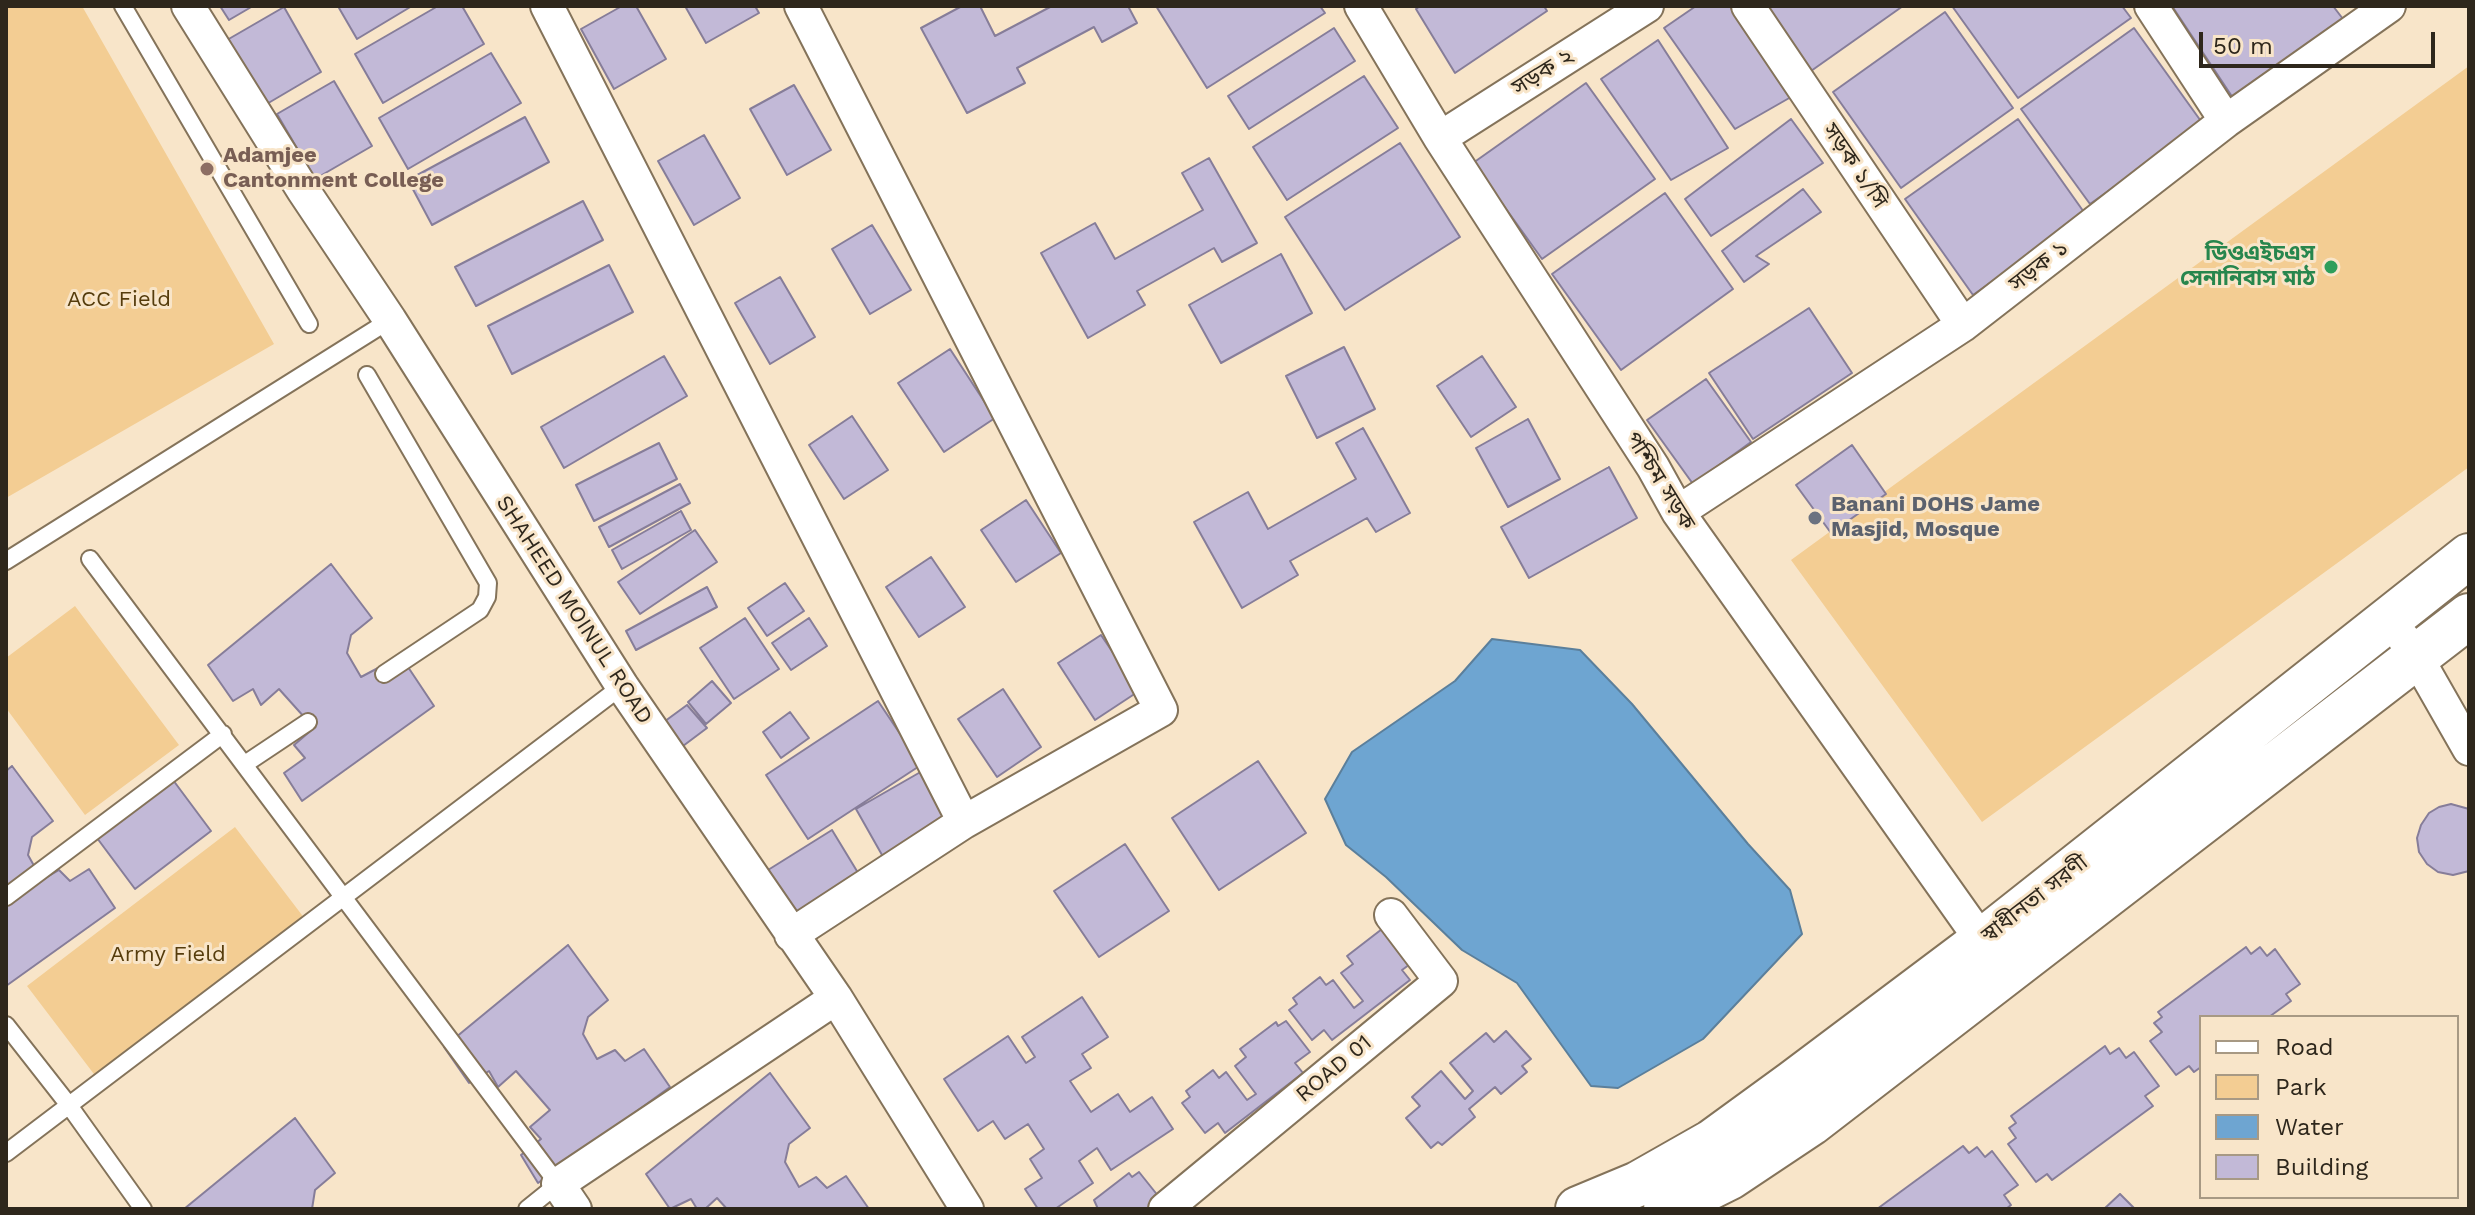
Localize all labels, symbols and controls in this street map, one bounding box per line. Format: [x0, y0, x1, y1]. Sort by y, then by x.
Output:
scale bar [2203, 16, 2439, 66]
text: 50 m [2213, 32, 2273, 60]
street label: সড়ক ২ [1507, 43, 1579, 101]
street label: সড়ক ১/সি [1817, 118, 1893, 214]
place label: Adamjee Cantonment College [223, 143, 444, 194]
marker: Adamjee Cantonment College [198, 160, 216, 178]
street label: সড়ক ১ [2004, 235, 2074, 297]
place label: ডিওএইচএস সেনানিবাস মাঠ [2180, 241, 2315, 292]
marker: ডিওএইচএস সেনানিবাস মাঠ [2322, 258, 2340, 276]
park label: ACC Field [67, 287, 171, 313]
street label: পশ্চিম সড়ক [1619, 427, 1701, 535]
street label: SHAHEED MOINUL ROAD [490, 491, 658, 729]
place label: Banani DOHS Jame Masjid, Mosque [1831, 492, 2040, 544]
marker: Banani DOHS Jame Masjid, Mosque [1806, 509, 1824, 527]
street label: স্বাধীনতা সরণী [1977, 849, 2093, 949]
park label: Army Field [110, 942, 226, 968]
legend [2199, 1015, 2459, 1199]
street label: ROAD 01 [1291, 1030, 1377, 1108]
text: Road [2275, 1033, 2334, 1061]
text: Park [2275, 1073, 2327, 1101]
text: Water [2275, 1113, 2344, 1141]
text: Building [2275, 1153, 2368, 1181]

